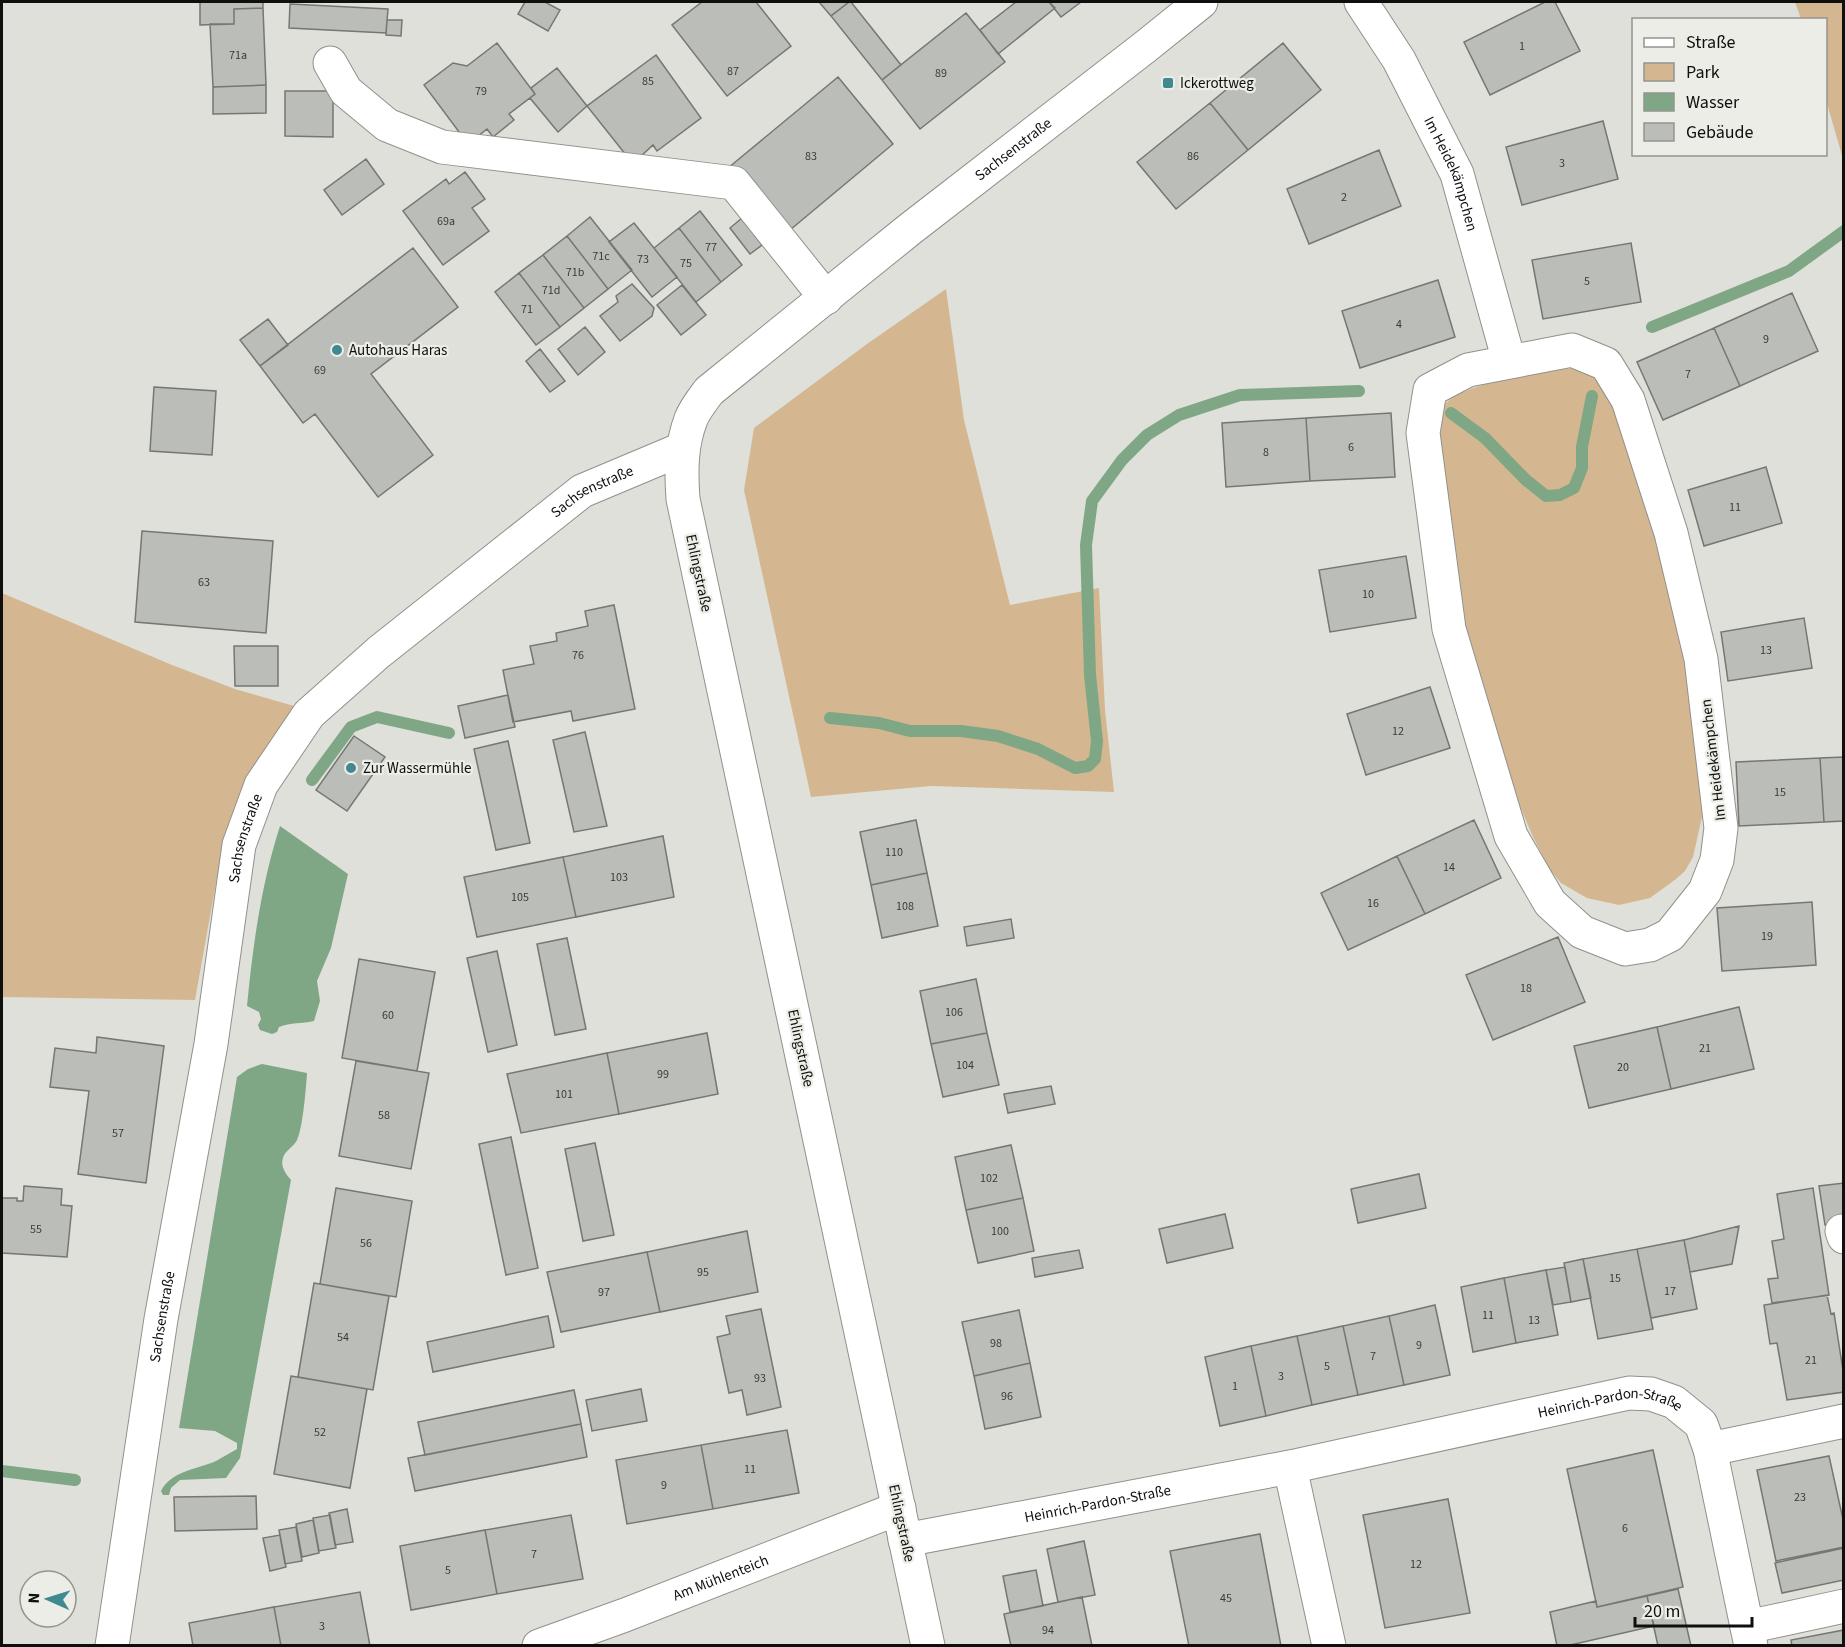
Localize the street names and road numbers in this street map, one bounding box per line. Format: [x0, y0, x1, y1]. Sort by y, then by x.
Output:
street label: Sachsenstraße [971, 113, 1056, 186]
street label: Im Heidekämpchen [1418, 113, 1482, 234]
street label: Sachsenstraße [546, 461, 637, 523]
street label: Ehlingstraße [680, 532, 717, 614]
street label: Im Heidekämpchen [1696, 698, 1731, 822]
street label: Sachsenstraße [224, 791, 268, 884]
street label: Ehlingstraße [782, 1007, 819, 1089]
street label: Sachsenstraße [145, 1270, 180, 1364]
street label: Heinrich-Pardon-Straße [1536, 1383, 1687, 1424]
street label: Heinrich-Pardon-Straße [1023, 1480, 1173, 1528]
street label: Ehlingstraße [883, 1482, 920, 1564]
street label: Am Mühlenteich [670, 1550, 772, 1606]

